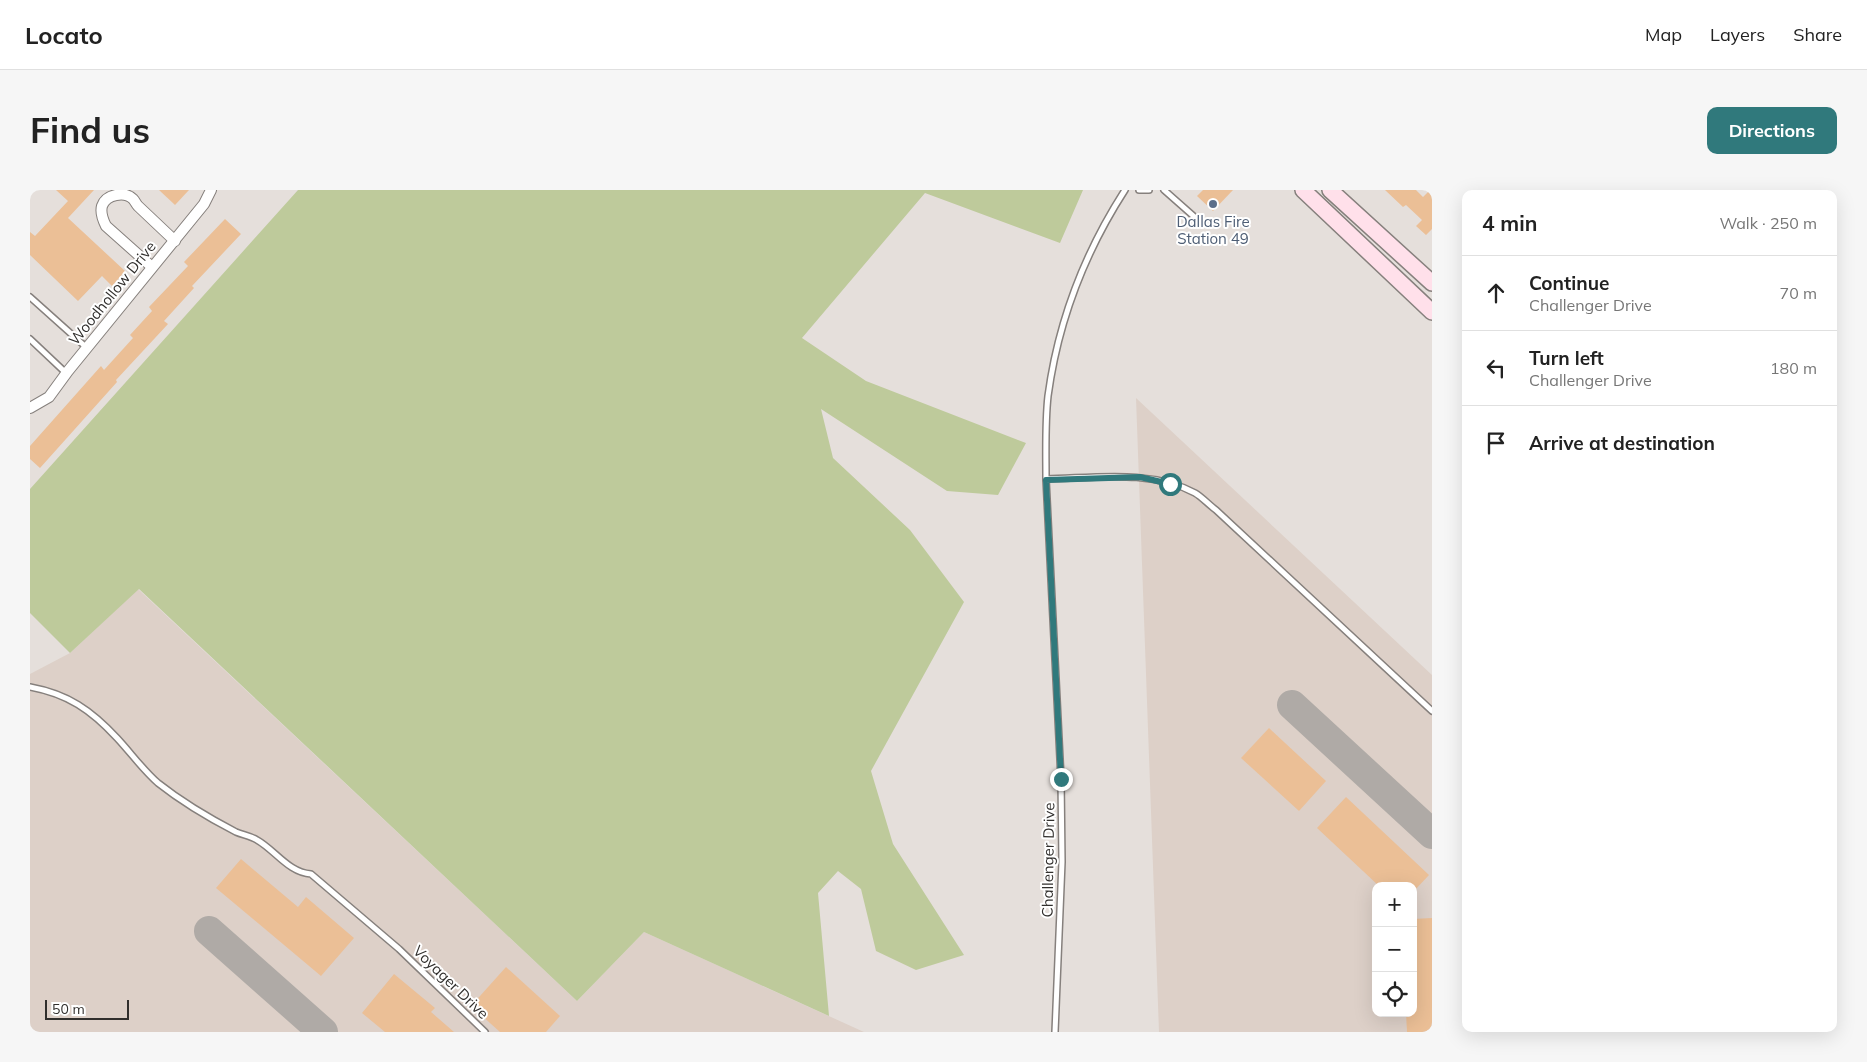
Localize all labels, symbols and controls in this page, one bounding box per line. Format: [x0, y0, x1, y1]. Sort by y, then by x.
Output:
text: Locato [25, 20, 103, 50]
text: Map [1645, 23, 1682, 46]
text: Layers [1710, 23, 1765, 46]
text: Share [1793, 23, 1842, 46]
button: Directions [1707, 107, 1837, 154]
text: Find us [30, 108, 150, 152]
marker: Dallas Fire Station 49 [1207, 198, 1219, 210]
text: 4 min [1482, 210, 1537, 236]
place label: Dallas Fire Station 49 [1176, 212, 1250, 248]
text: Walk · 250 m [1719, 213, 1817, 233]
street label: Woodhollow Drive [64, 237, 160, 349]
text: Continue [1529, 271, 1609, 295]
icon: ahead [1482, 279, 1510, 307]
text: 70 m [1780, 283, 1817, 303]
text: Challenger Drive [1529, 295, 1652, 315]
text: Turn left [1529, 346, 1604, 370]
icon: left [1482, 354, 1510, 382]
text: 180 m [1770, 358, 1817, 378]
text: Challenger Drive [1529, 370, 1652, 390]
icon: arrive [1482, 429, 1510, 457]
text: Arrive at destination [1529, 431, 1715, 455]
route start [1159, 473, 1182, 496]
route end [1050, 768, 1073, 791]
street label: Challenger Drive [1037, 802, 1059, 918]
map controls [1372, 882, 1417, 1017]
button: + [1372, 882, 1417, 927]
button: − [1372, 927, 1417, 972]
street label: Voyager Drive [409, 941, 493, 1023]
button: locate [1372, 972, 1417, 1017]
scale bar [45, 997, 129, 1020]
text: 50 m [52, 1000, 85, 1018]

